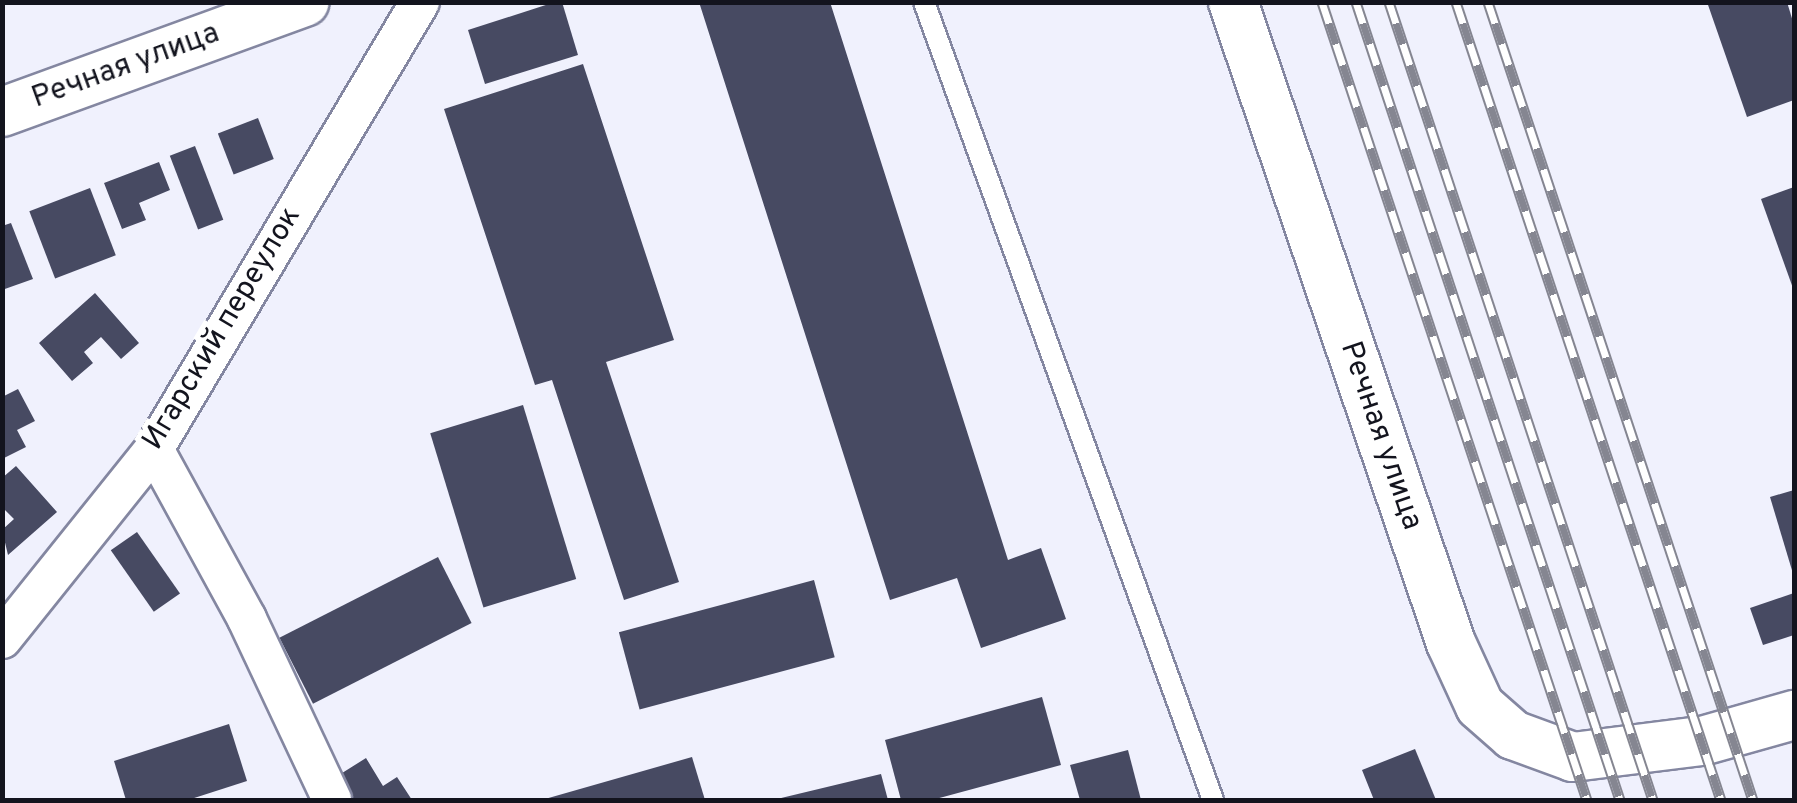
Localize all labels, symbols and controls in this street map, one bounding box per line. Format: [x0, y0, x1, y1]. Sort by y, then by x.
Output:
street label: Речная улица [27, 16, 225, 118]
street label: Игарский переулок [136, 201, 310, 457]
street label: Речная улица [1331, 337, 1429, 535]

